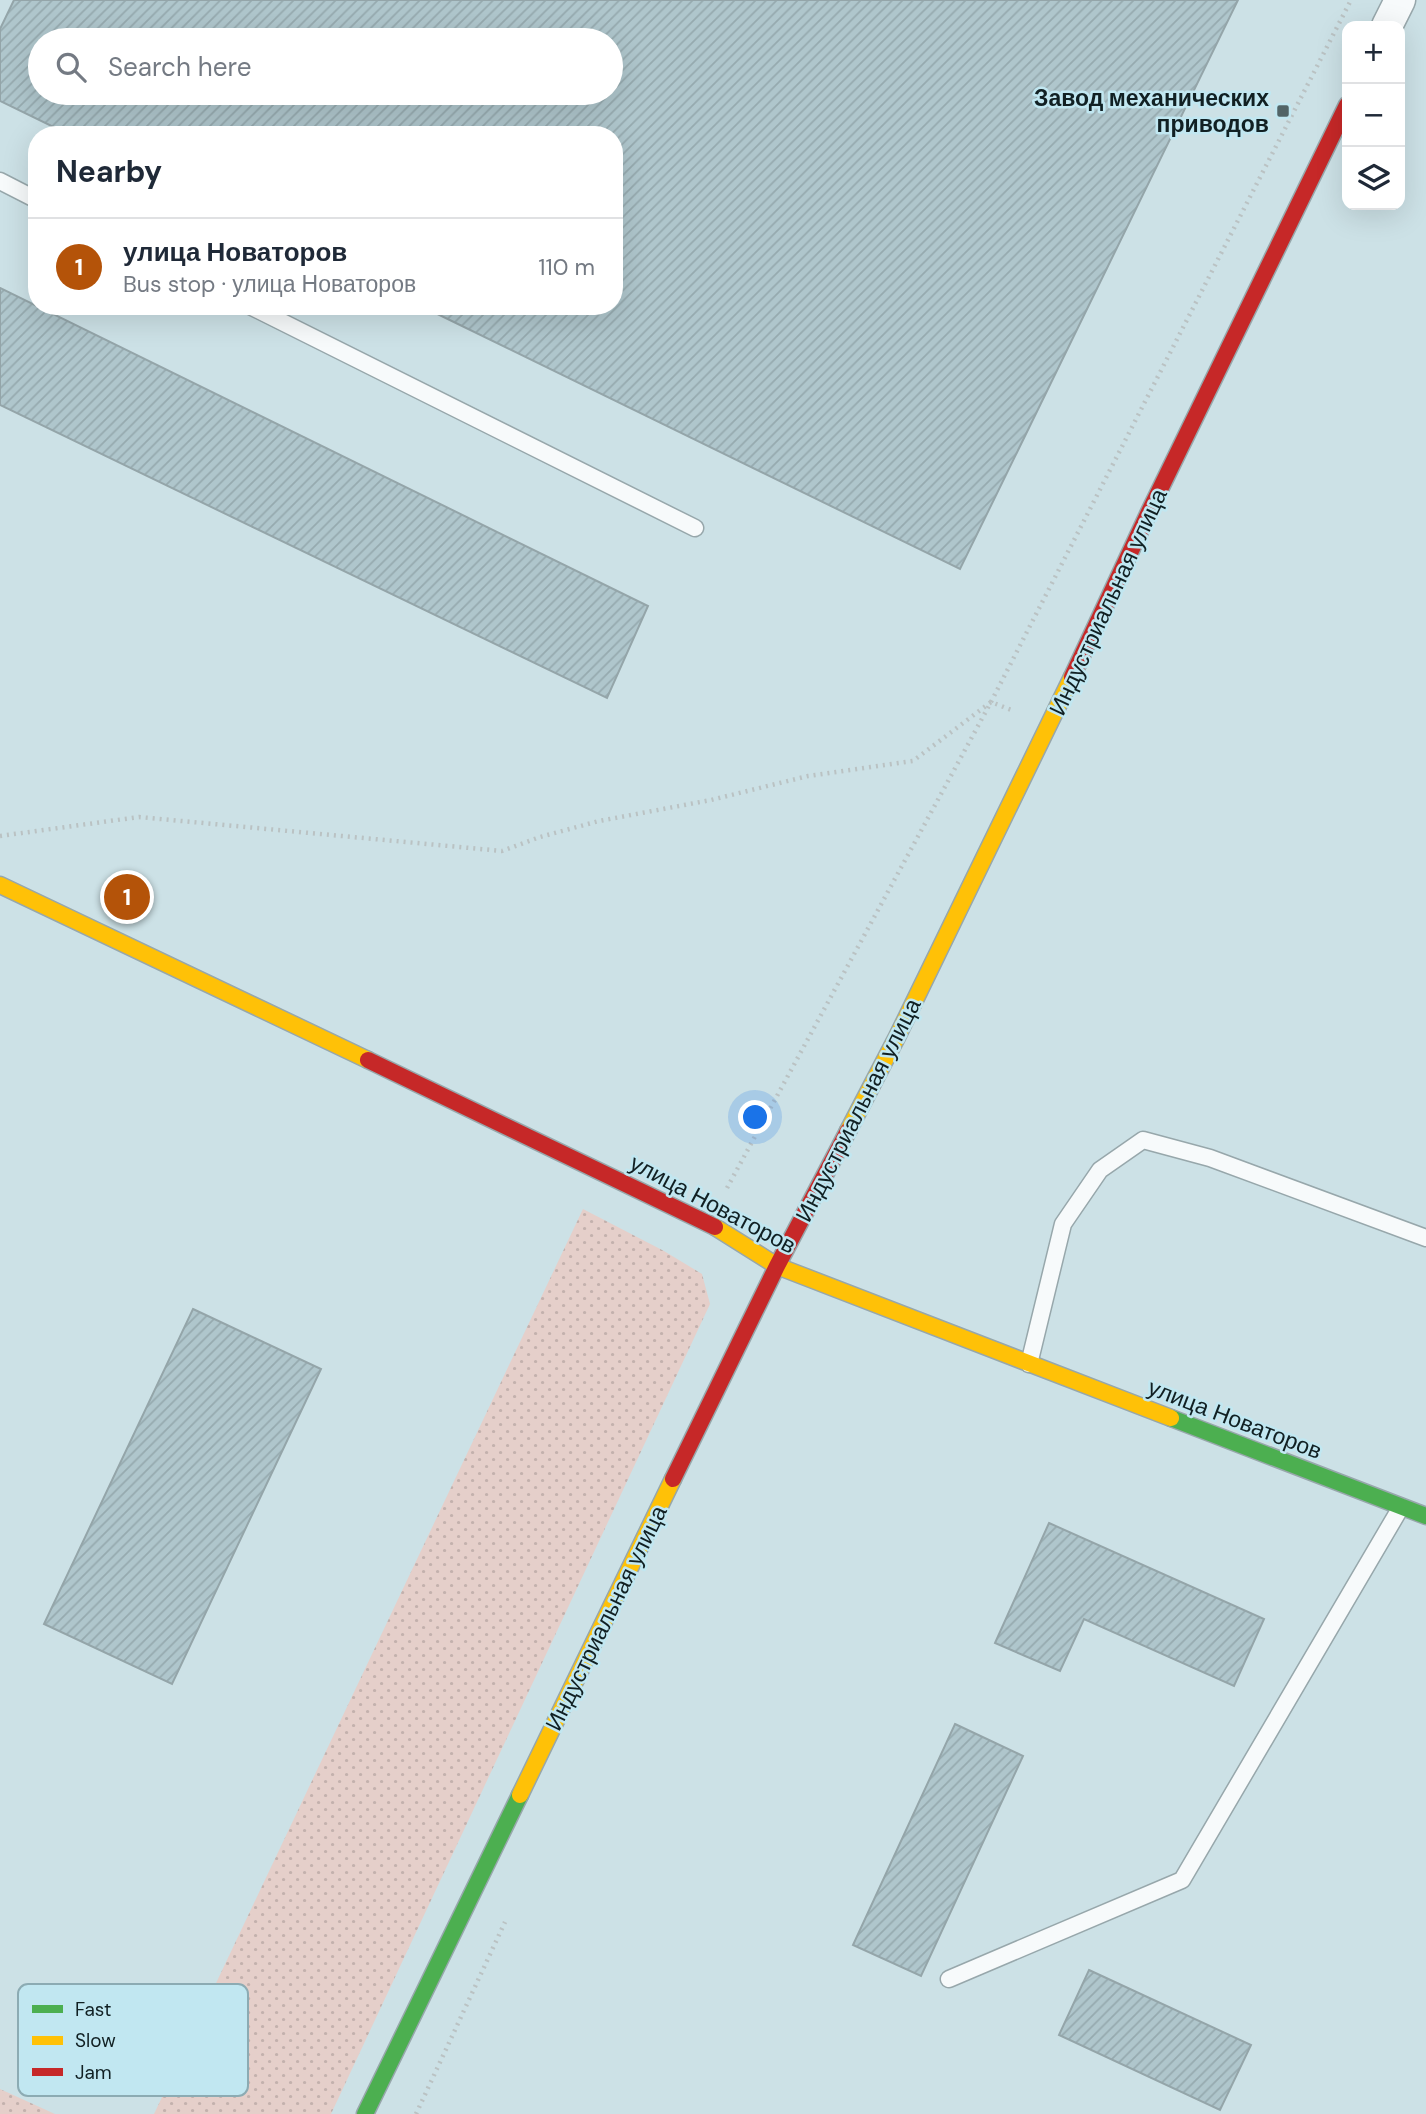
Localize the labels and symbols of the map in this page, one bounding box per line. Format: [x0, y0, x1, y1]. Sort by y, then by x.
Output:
place label: Завод механических приводов [1034, 83, 1269, 139]
marker: Завод механических приводов [1275, 103, 1291, 119]
street label: Индустриальная улица [1042, 484, 1174, 720]
pin: 1 [104, 871, 150, 923]
street label: Индустриальная улица [789, 993, 928, 1227]
your location [738, 1100, 772, 1134]
street label: улица Новаторов [625, 1148, 801, 1260]
street label: улица Новаторов [1144, 1372, 1326, 1466]
street label: Индустриальная улица [538, 1500, 674, 1736]
legend [18, 1984, 248, 2096]
text: Fast [75, 1997, 111, 2022]
text: Slow [75, 2028, 116, 2053]
text: Jam [75, 2060, 112, 2085]

